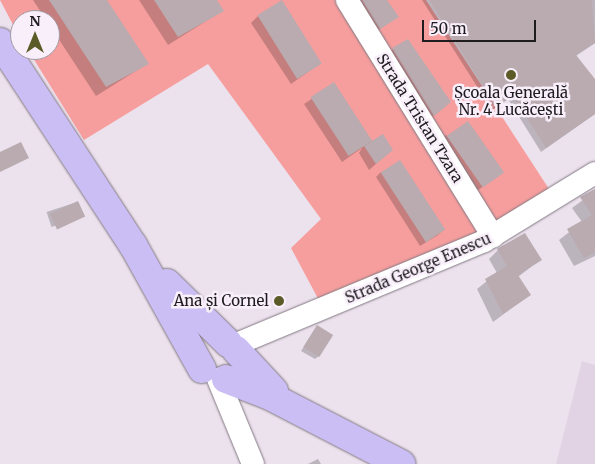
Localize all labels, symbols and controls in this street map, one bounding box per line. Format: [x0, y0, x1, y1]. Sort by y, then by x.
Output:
north arrow [10, 10, 60, 60]
scale bar [425, 10, 539, 42]
text: N [29, 12, 41, 30]
text: 50 m [430, 19, 467, 38]
street label: Strada Tristan Tzara [373, 50, 467, 186]
marker: Școala Generală Nr. 4 Lucăcești [505, 69, 517, 81]
place label: Școala Generală Nr. 4 Lucăcești [454, 83, 568, 118]
street label: Strada George Enescu [342, 229, 494, 307]
place label: Ana și Cornel [174, 292, 269, 310]
marker: Ana și Cornel [273, 295, 285, 307]

